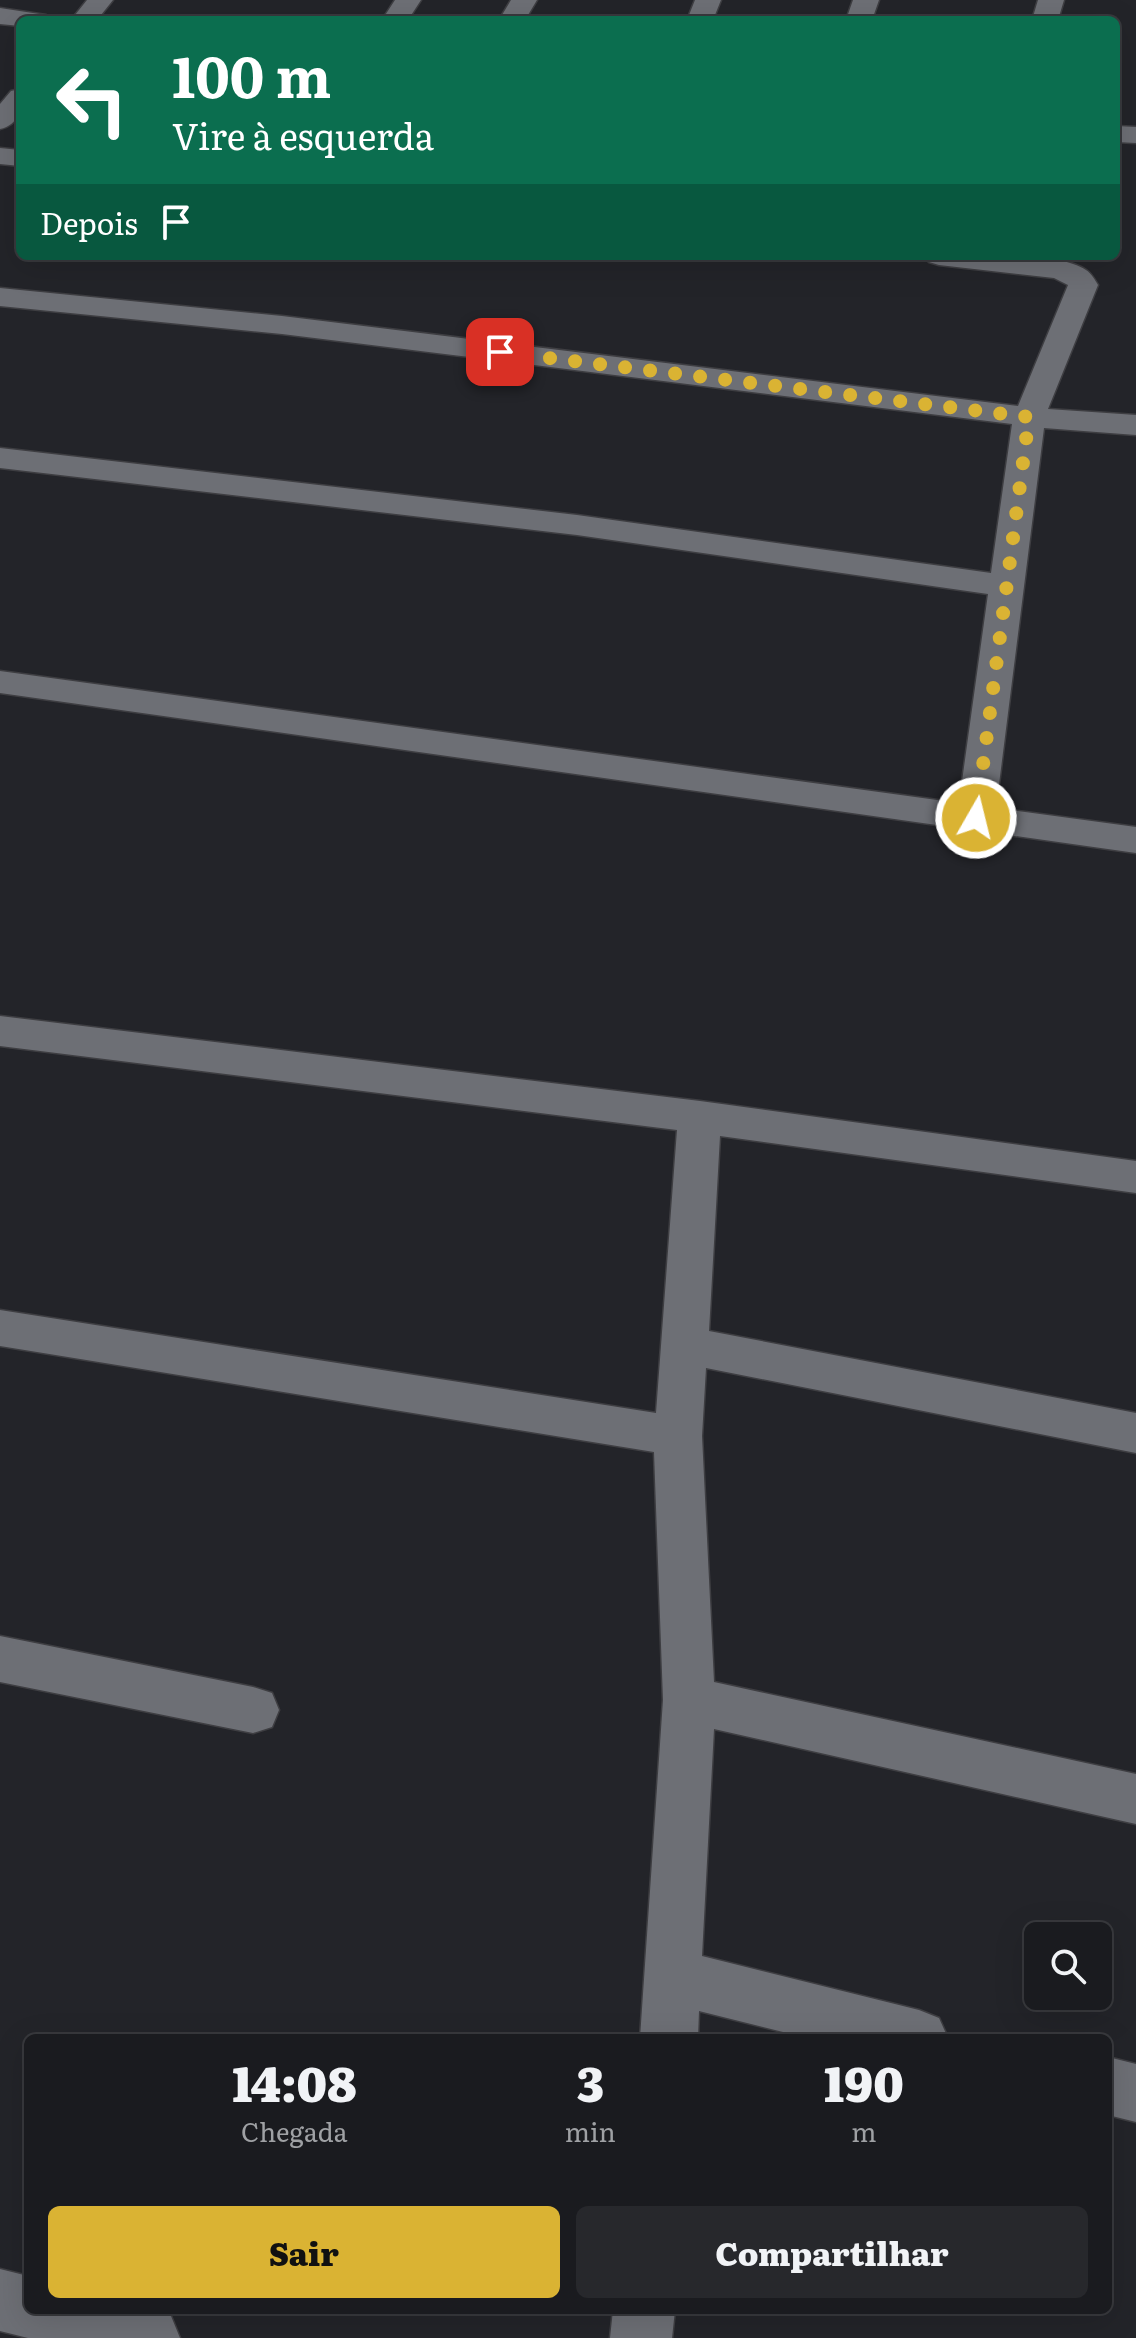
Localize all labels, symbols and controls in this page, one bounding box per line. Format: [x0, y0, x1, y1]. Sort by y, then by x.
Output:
text: 100 m [172, 32, 331, 115]
icon: left [40, 48, 144, 152]
text: Vire à esquerda [172, 108, 434, 161]
text: Depois [40, 200, 138, 244]
icon: arrive [154, 200, 198, 244]
pin [466, 318, 534, 386]
icon: arrive [478, 330, 522, 374]
position arrow [934, 776, 1018, 860]
map controls [1024, 1922, 1112, 2010]
button: search [1024, 1922, 1112, 2010]
text: 14:08 [232, 2046, 357, 2117]
text: 3 [577, 2046, 604, 2117]
text: 190 [824, 2046, 904, 2117]
text: Chegada [241, 2111, 348, 2150]
text: min [565, 2111, 616, 2150]
text: m [851, 2111, 877, 2150]
button: Sair [48, 2206, 560, 2298]
button: Compartilhar [576, 2206, 1088, 2298]

